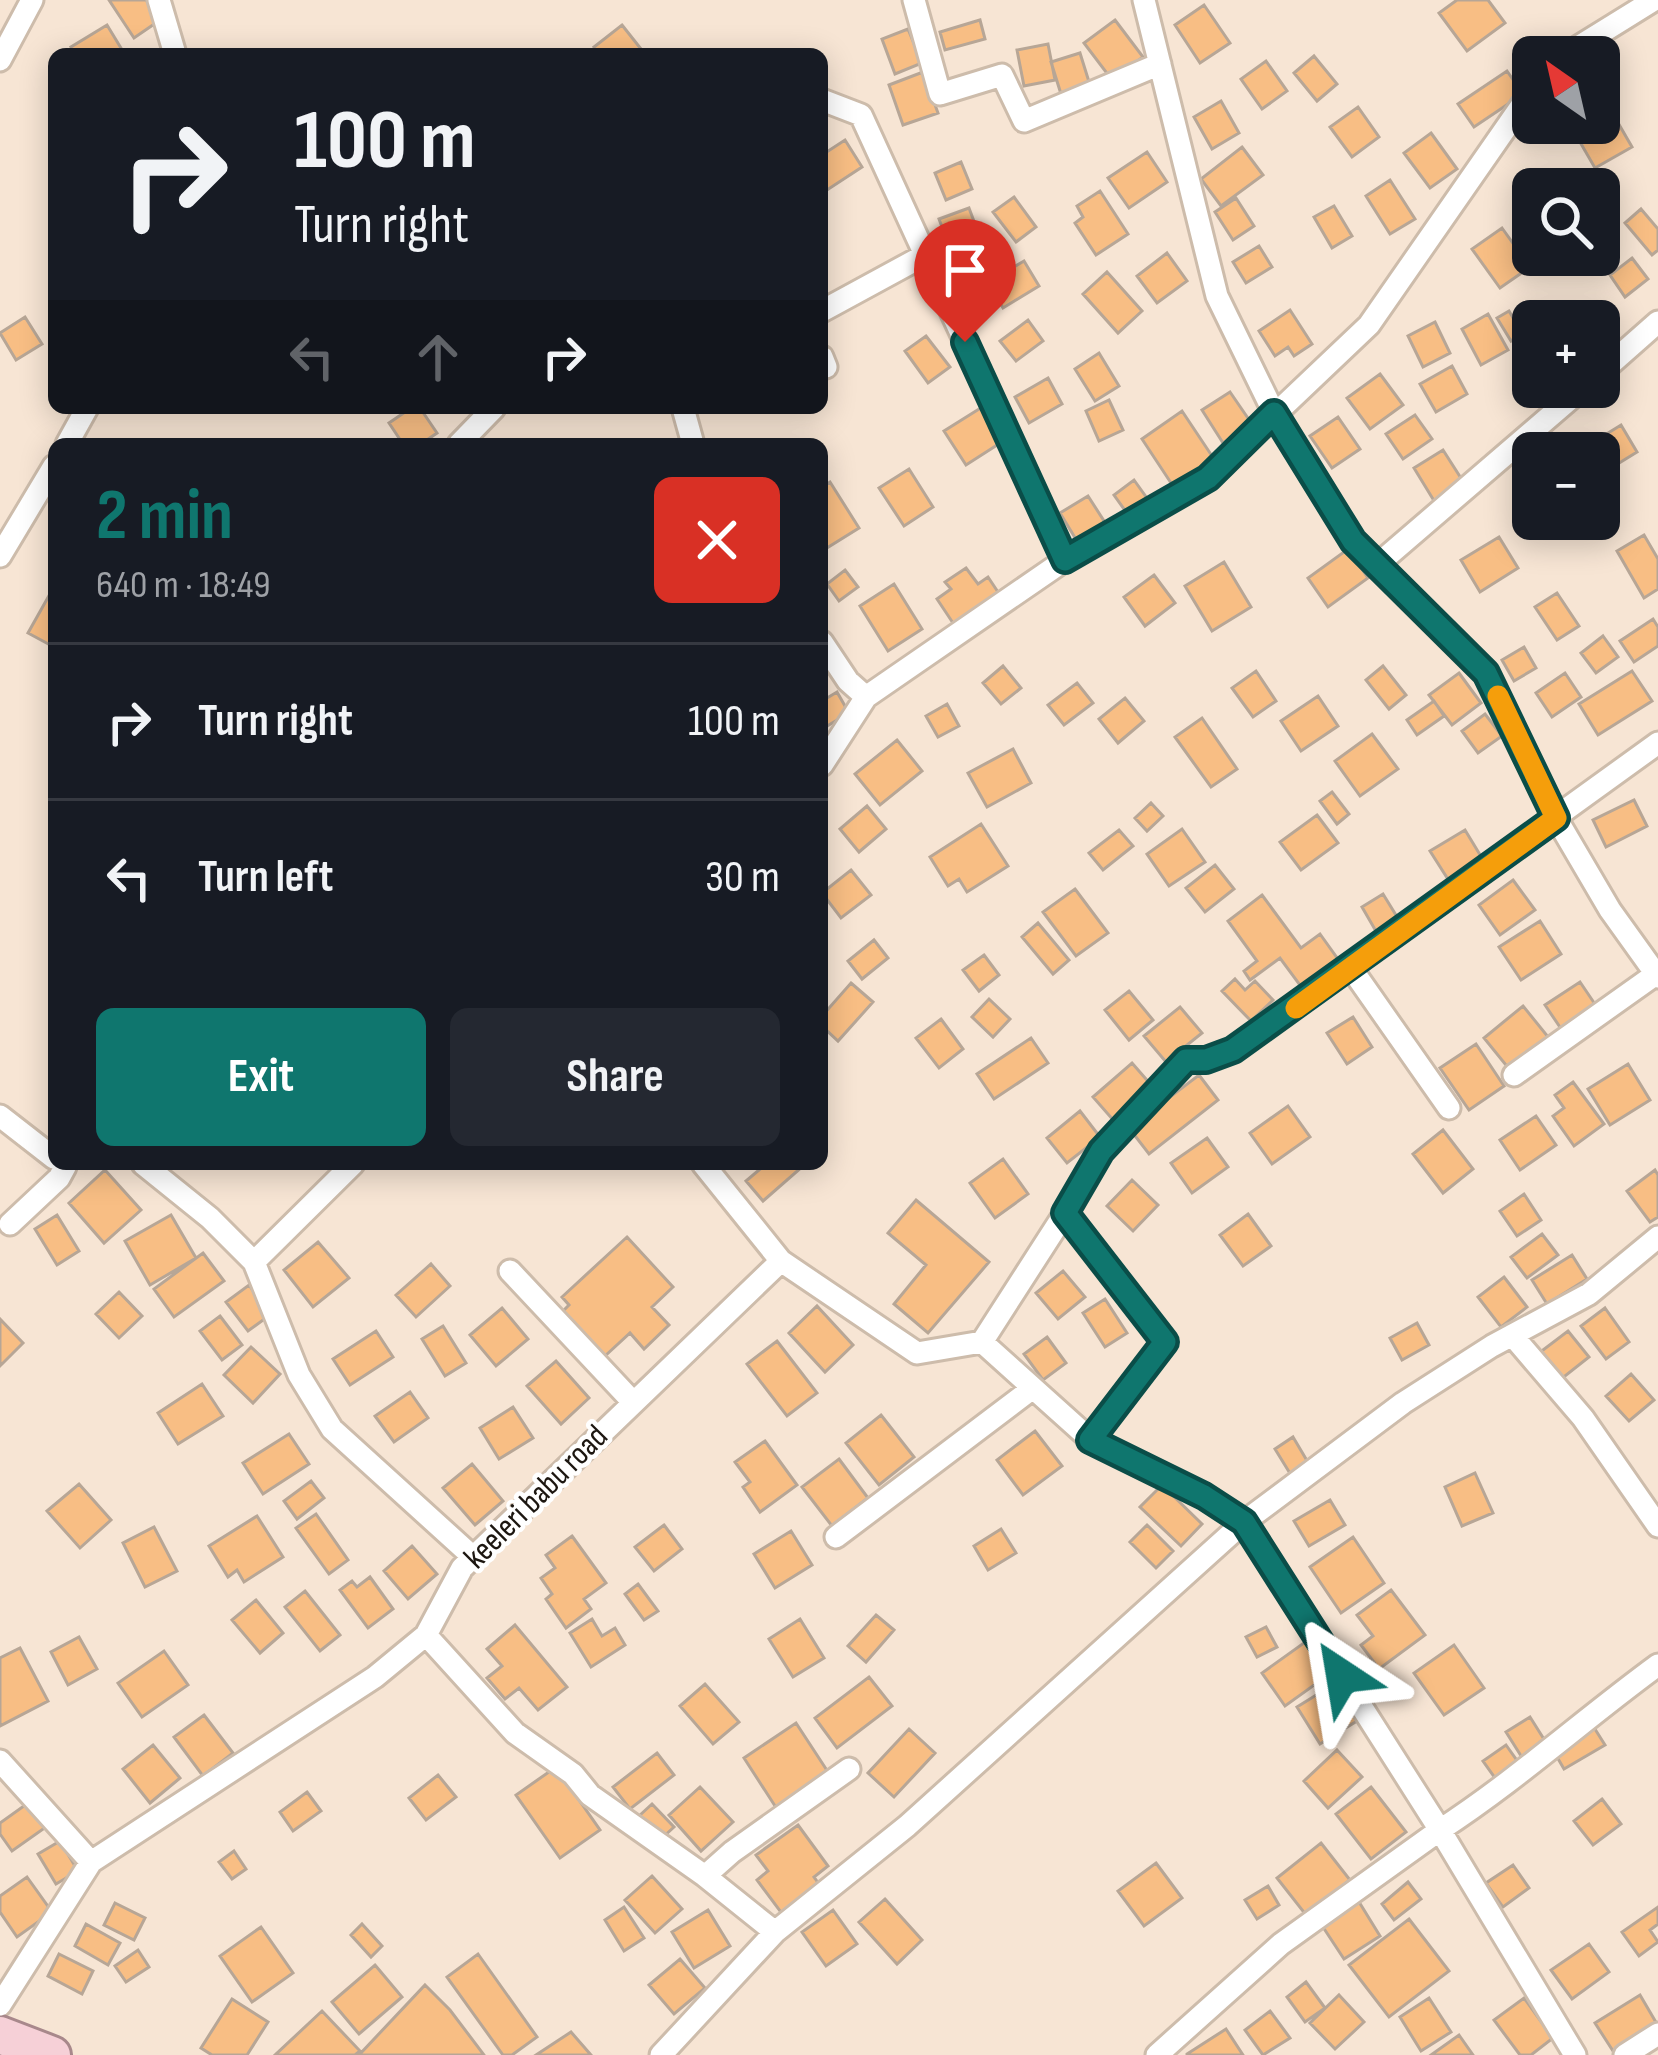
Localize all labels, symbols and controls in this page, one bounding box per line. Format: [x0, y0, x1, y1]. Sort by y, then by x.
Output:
north arrow [1512, 36, 1620, 144]
map controls [1512, 36, 1620, 540]
text: 100 m [294, 91, 476, 192]
icon: right [96, 96, 252, 252]
button: search [1512, 168, 1620, 276]
text: Turn right [294, 193, 469, 258]
pin [914, 219, 1016, 342]
icon: arrive [932, 237, 998, 303]
button: + [1512, 300, 1620, 408]
icon: left [279, 324, 345, 390]
icon: ahead [405, 324, 471, 390]
icon: right [531, 324, 597, 390]
button: − [1512, 432, 1620, 540]
text: 2 min [96, 473, 233, 560]
button: close [654, 477, 780, 603]
text: 640 m · 18:49 [96, 562, 271, 609]
icon: right [96, 689, 162, 755]
text: Turn right [198, 694, 353, 749]
text: 100 m [688, 694, 780, 749]
icon: left [96, 845, 162, 911]
text: Turn left [198, 850, 333, 905]
text: 30 m [705, 850, 780, 905]
button: Exit [96, 1008, 426, 1146]
button: Share [450, 1008, 780, 1146]
street label: keeleri babu road [456, 1417, 616, 1577]
position arrow [1279, 1613, 1405, 1739]

